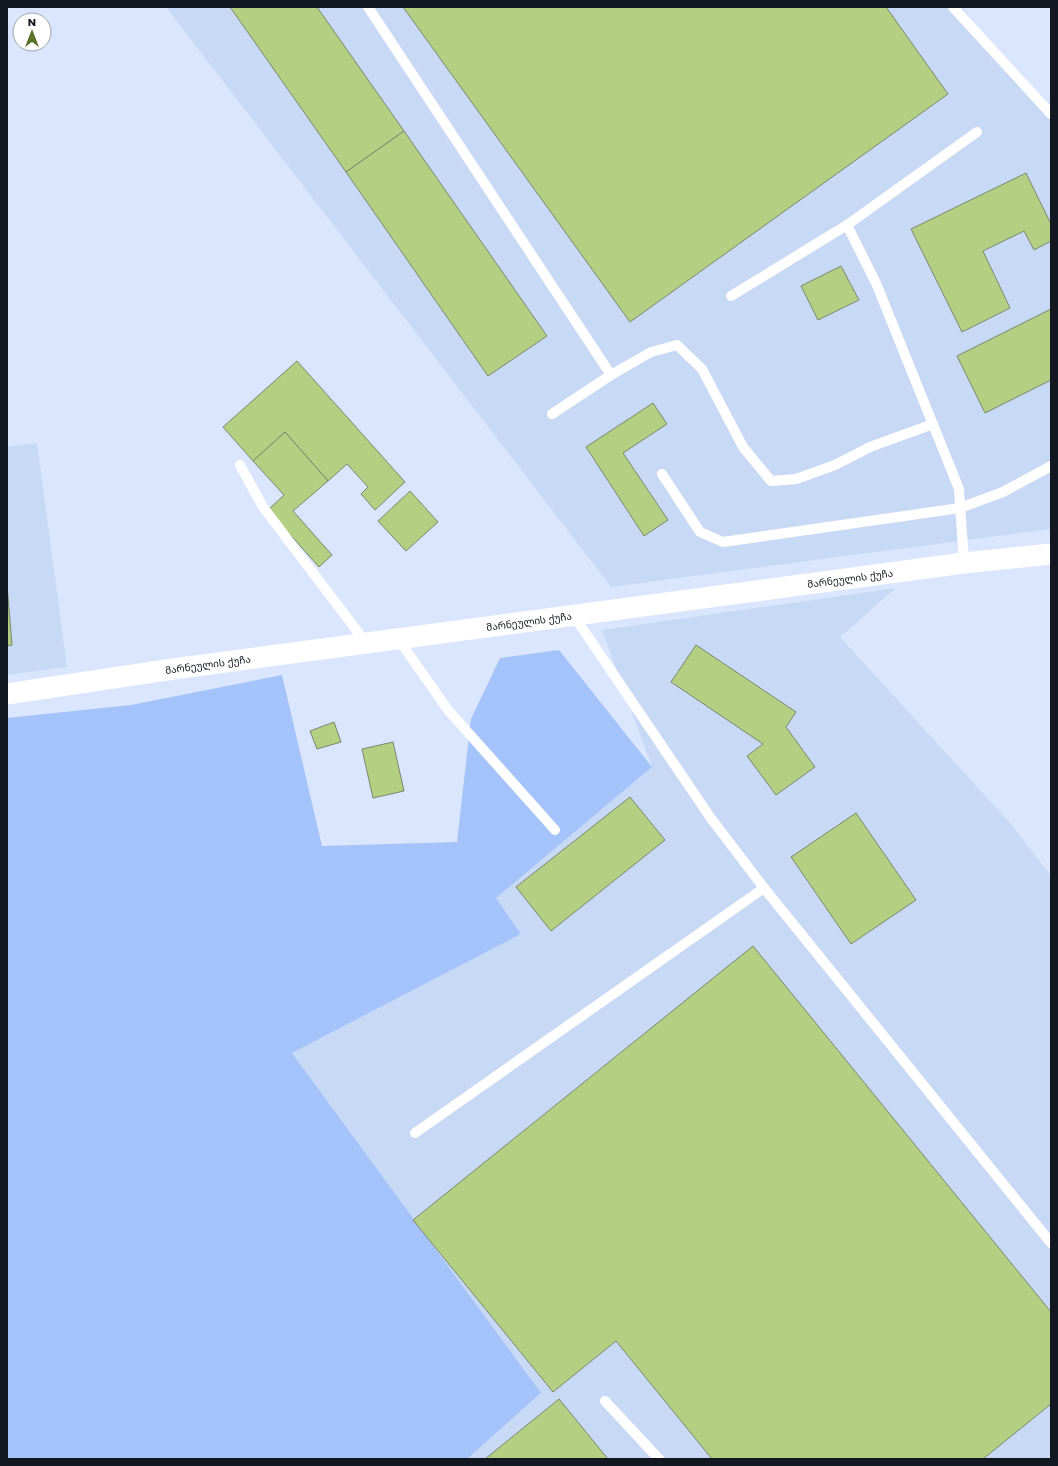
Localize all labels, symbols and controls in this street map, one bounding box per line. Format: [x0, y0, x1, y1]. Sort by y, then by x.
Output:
north arrow [12, 12, 52, 52]
text: N [28, 14, 36, 30]
street label: მარნეულის ქუჩა [806, 566, 894, 592]
street label: მარნეულის ქუჩა [485, 609, 573, 635]
street label: მარნეულის ქუჩა [164, 652, 252, 678]

